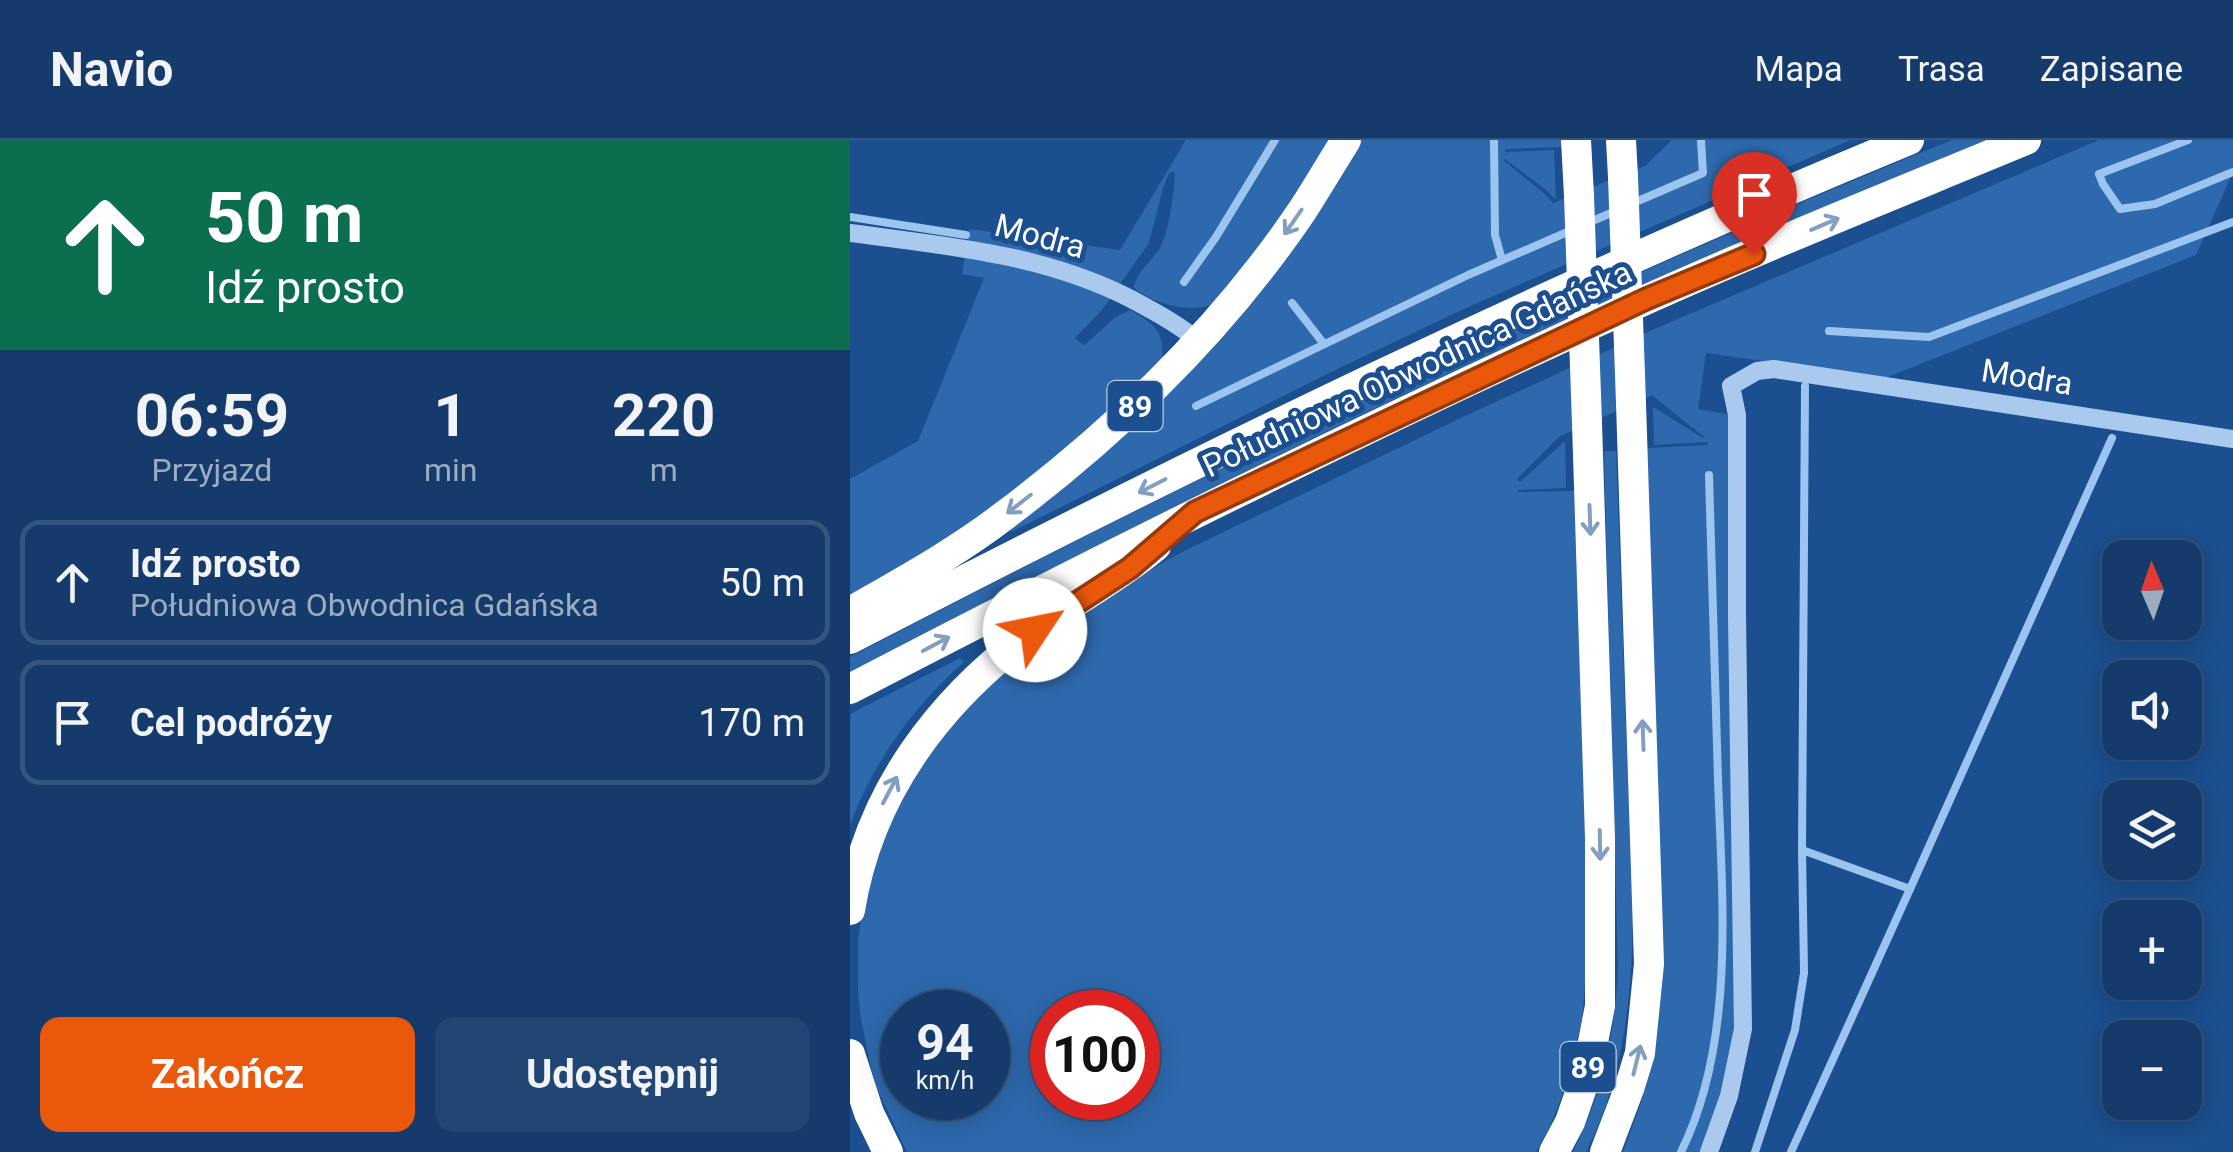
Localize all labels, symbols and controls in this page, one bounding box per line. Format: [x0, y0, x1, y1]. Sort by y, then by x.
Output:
text: Navio [50, 41, 173, 98]
text: Mapa [1755, 49, 1843, 90]
text: Trasa [1898, 49, 1985, 90]
text: Zapisane [2040, 49, 2183, 90]
pin [1712, 152, 1797, 255]
icon: arrive [1727, 167, 1782, 222]
text: 50 m [205, 177, 363, 259]
icon: ahead [40, 180, 170, 310]
street label: Modra [991, 206, 1089, 266]
one-way arrow [1283, 208, 1304, 235]
one-way arrow [1809, 214, 1840, 232]
street label: Południowa Obwodnica Gdańska [1197, 253, 1637, 485]
text: Idź prosto [205, 261, 405, 314]
street label: Modra [1979, 351, 2075, 403]
text: 06:59 [135, 380, 289, 451]
text: 1 [433, 380, 468, 451]
text: 220 [612, 380, 715, 451]
road number: 89 [1108, 381, 1162, 431]
text: Przyjazd [152, 451, 272, 489]
text: min [424, 451, 477, 489]
text: m [650, 451, 678, 489]
one-way arrow [1137, 477, 1167, 496]
one-way arrow [1007, 493, 1033, 515]
one-way arrow [1580, 504, 1599, 536]
north arrow [2102, 540, 2202, 640]
map controls [2102, 540, 2202, 1120]
text: Idź prosto [130, 542, 301, 586]
icon: ahead [45, 555, 100, 610]
text: 50 m [720, 561, 805, 605]
position arrow [983, 578, 1087, 682]
text: Południowa Obwodnica Gdańska [130, 586, 599, 624]
one-way arrow [921, 634, 951, 653]
button: sound [2102, 660, 2202, 760]
icon: arrive [45, 695, 100, 750]
text: Cel podróży [130, 701, 332, 745]
text: 170 m [698, 701, 805, 745]
one-way arrow [1633, 720, 1652, 752]
one-way arrow [881, 776, 901, 806]
button: layers [2102, 780, 2202, 880]
one-way arrow [1590, 828, 1610, 860]
button: + [2102, 900, 2202, 1000]
speed limit sign: 100 [1030, 990, 1160, 1120]
text: 94 [916, 1014, 974, 1072]
button: Zakończ [40, 1017, 415, 1132]
button: Udostępnij [435, 1017, 810, 1132]
button: − [2102, 1020, 2202, 1120]
road number: 89 [1560, 1042, 1616, 1092]
one-way arrow [1629, 1045, 1647, 1077]
text: km/h [916, 1066, 974, 1095]

